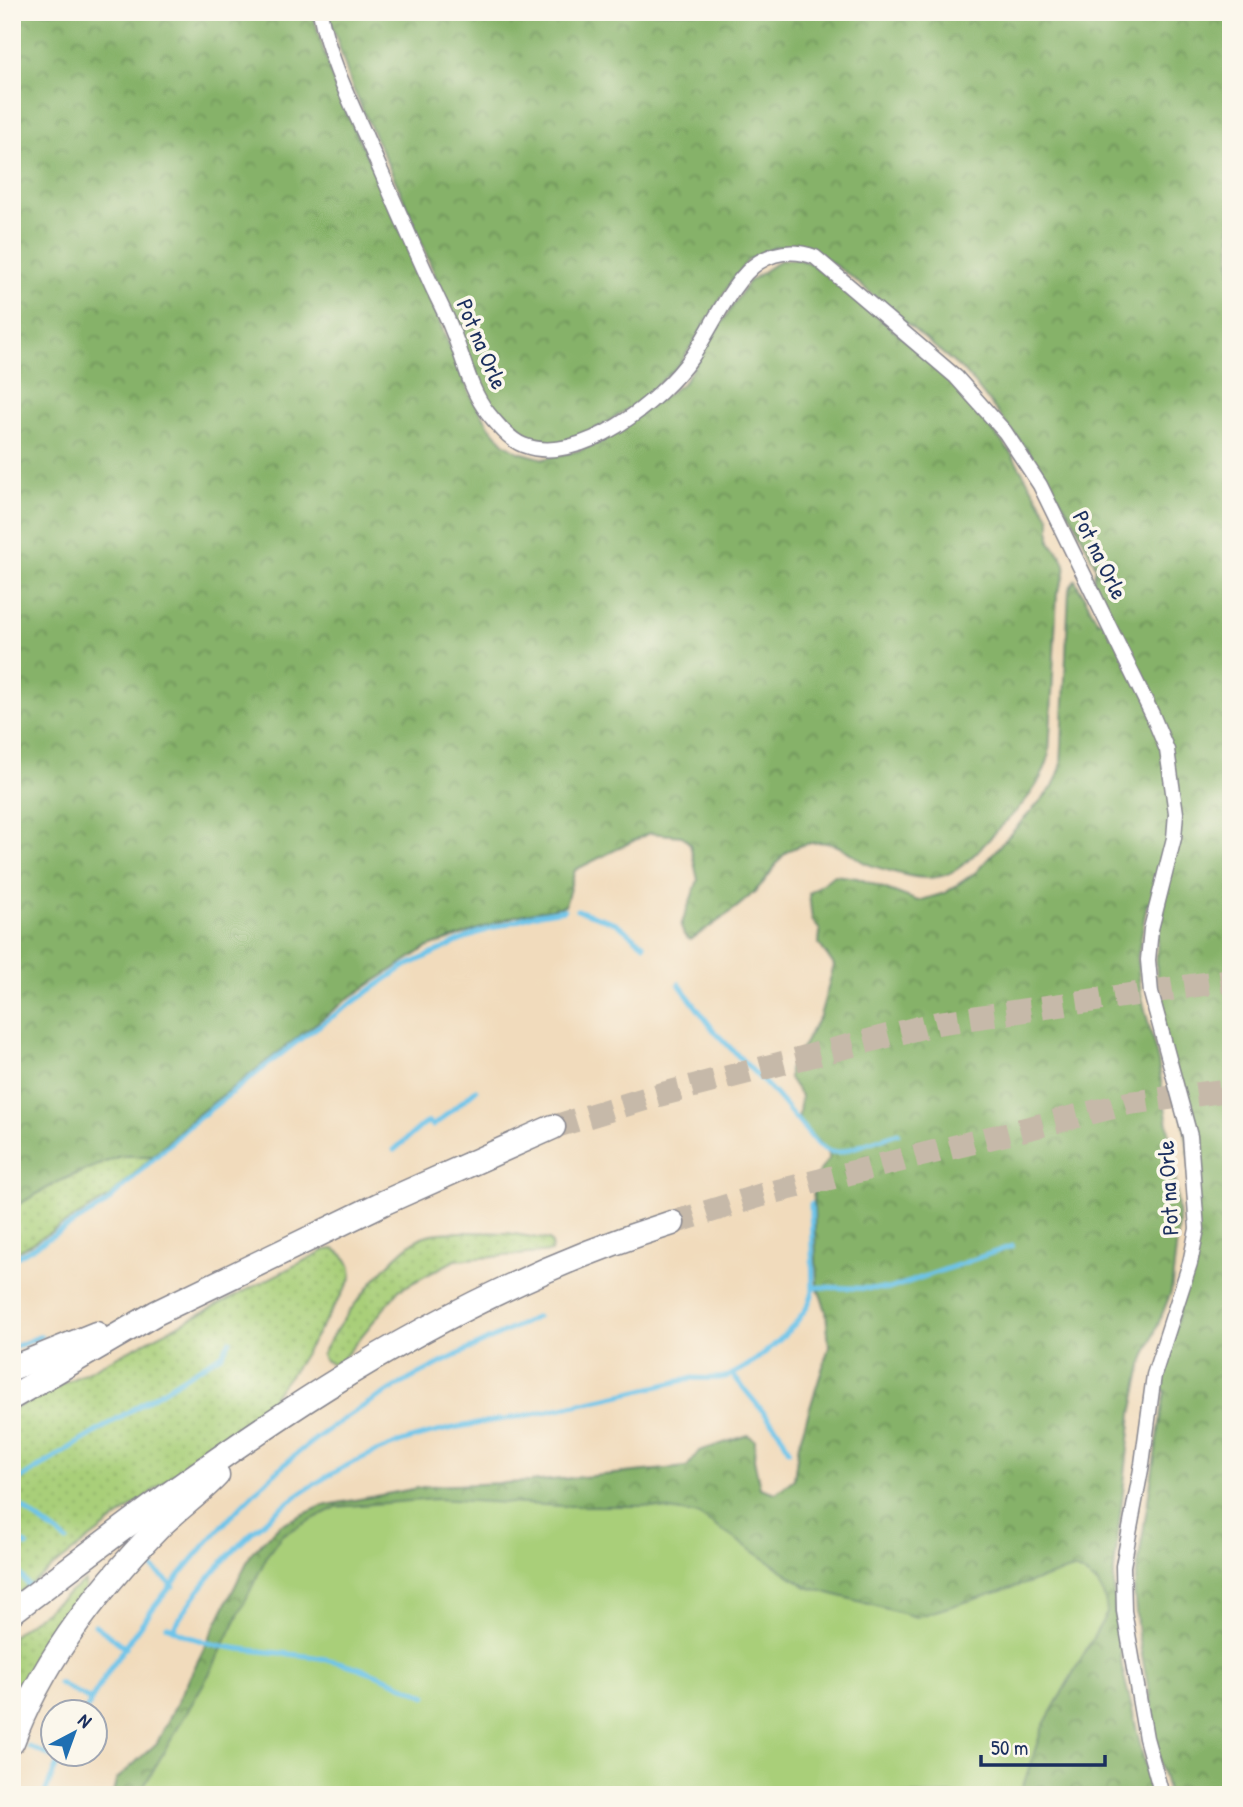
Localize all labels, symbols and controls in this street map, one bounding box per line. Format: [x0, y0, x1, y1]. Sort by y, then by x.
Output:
street label: Pot na Orle [450, 294, 515, 394]
street label: Pot na Orle [1066, 505, 1135, 604]
street label: Pot na Orle [1150, 1140, 1185, 1236]
north arrow [38, 1699, 108, 1769]
text: N [73, 1707, 97, 1733]
scale bar [981, 1723, 1105, 1767]
text: 50 m [991, 1733, 1028, 1762]

